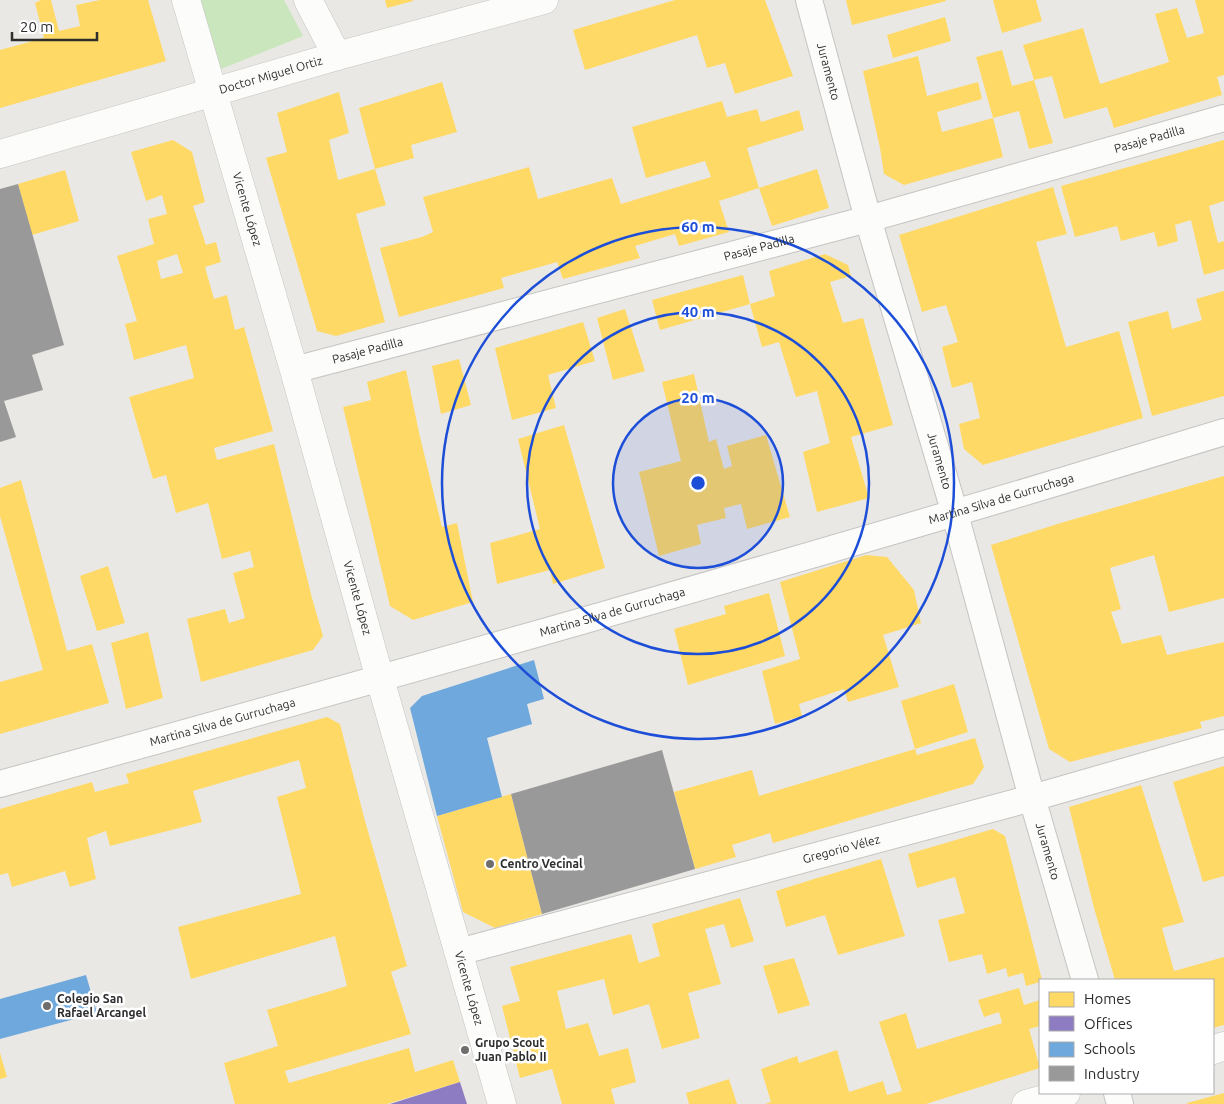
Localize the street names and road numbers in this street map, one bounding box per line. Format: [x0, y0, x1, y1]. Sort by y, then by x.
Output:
street label: Juramento [815, 41, 843, 102]
street label: Doctor Miguel Ortiz [218, 53, 324, 96]
street label: Pasaje Padilla [1113, 123, 1186, 155]
street label: Vicente López [231, 171, 265, 248]
street label: Pasaje Padilla [722, 232, 796, 263]
street label: Pasaje Padilla [331, 335, 404, 366]
street label: Juramento [925, 431, 954, 491]
street label: Martina Silva de Gurruchaga [927, 471, 1075, 526]
street label: Vicente López [341, 559, 375, 637]
street label: Martina Silva de Gurruchaga [538, 585, 686, 639]
street label: Martina Silva de Gurruchaga [148, 695, 297, 748]
street label: Juramento [1033, 821, 1062, 881]
street label: Gregorio Vélez [801, 832, 882, 865]
street label: Vicente López [452, 950, 486, 1027]

